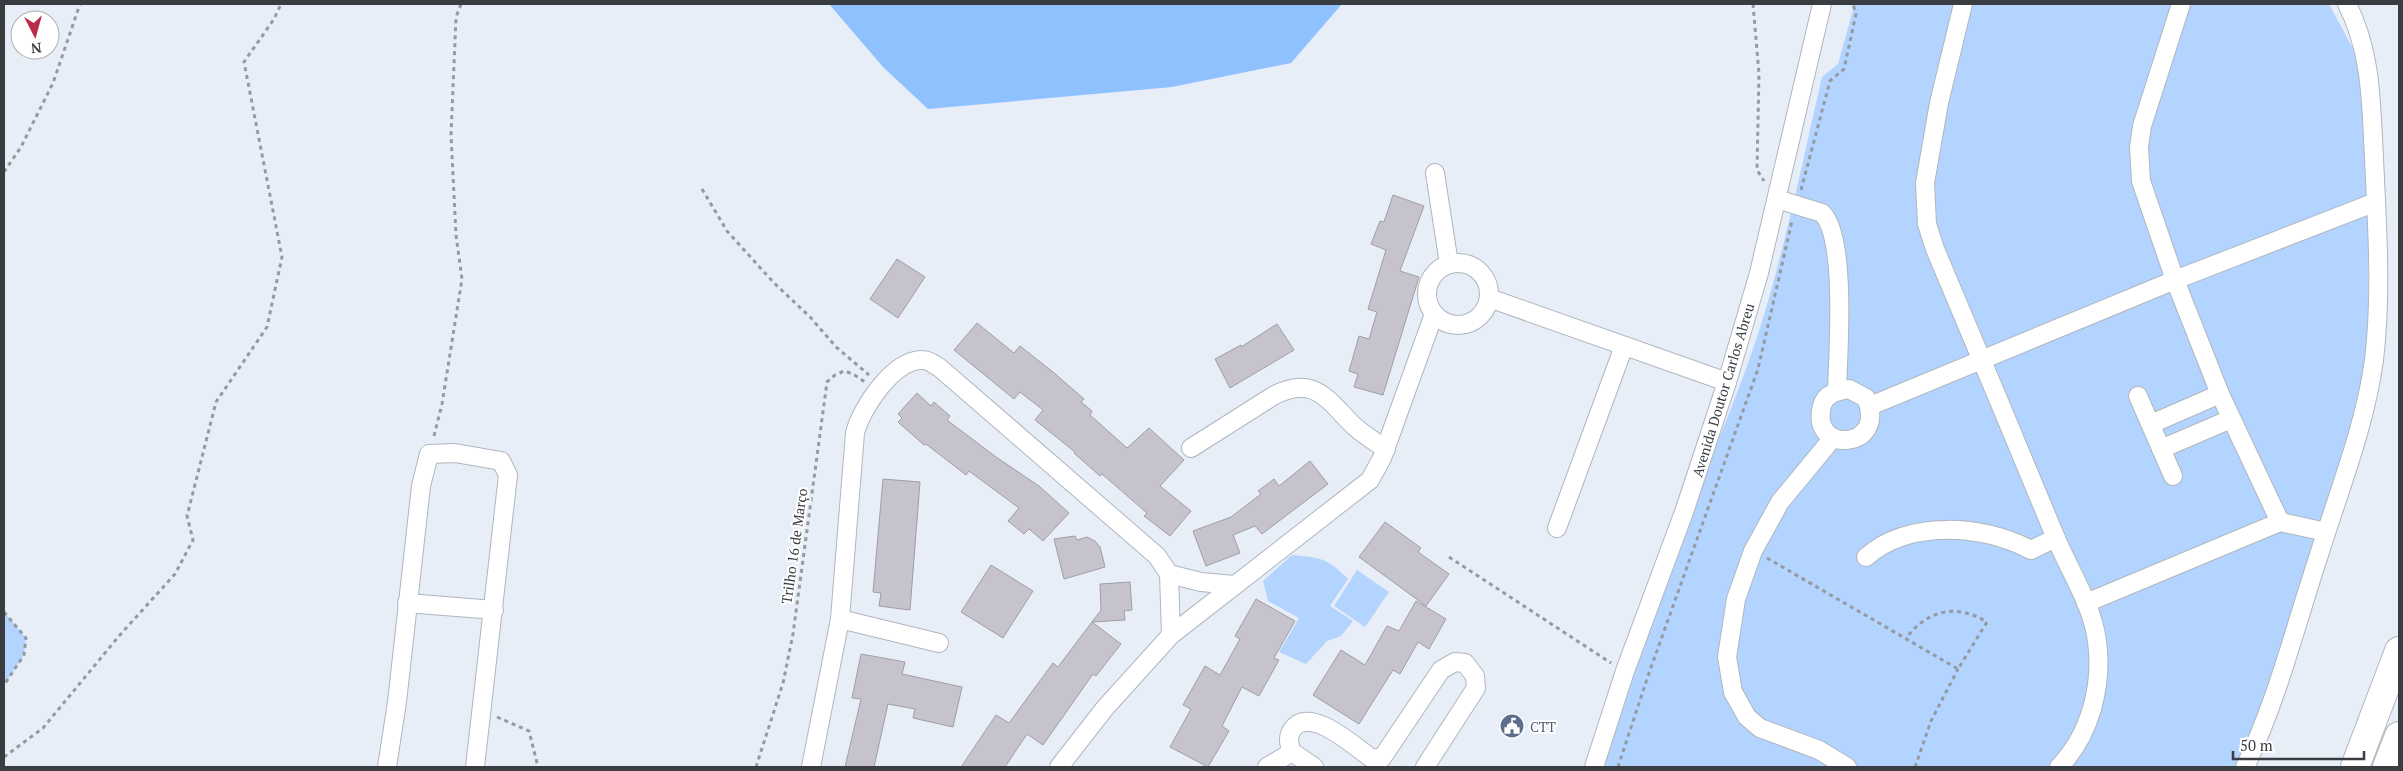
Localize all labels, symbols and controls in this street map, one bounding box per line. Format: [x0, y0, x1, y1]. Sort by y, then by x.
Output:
north arrow [10, 10, 60, 60]
text: N [30, 38, 43, 58]
street label: Avenida Doutor Carlos Abreu [1687, 301, 1759, 479]
street label: Trilho 16 de Março [776, 487, 812, 605]
public building icon: CTT [1499, 713, 1525, 739]
place label: CTT [1530, 717, 1556, 736]
scale bar [2233, 728, 2364, 760]
text: 50 m [2240, 735, 2273, 755]

